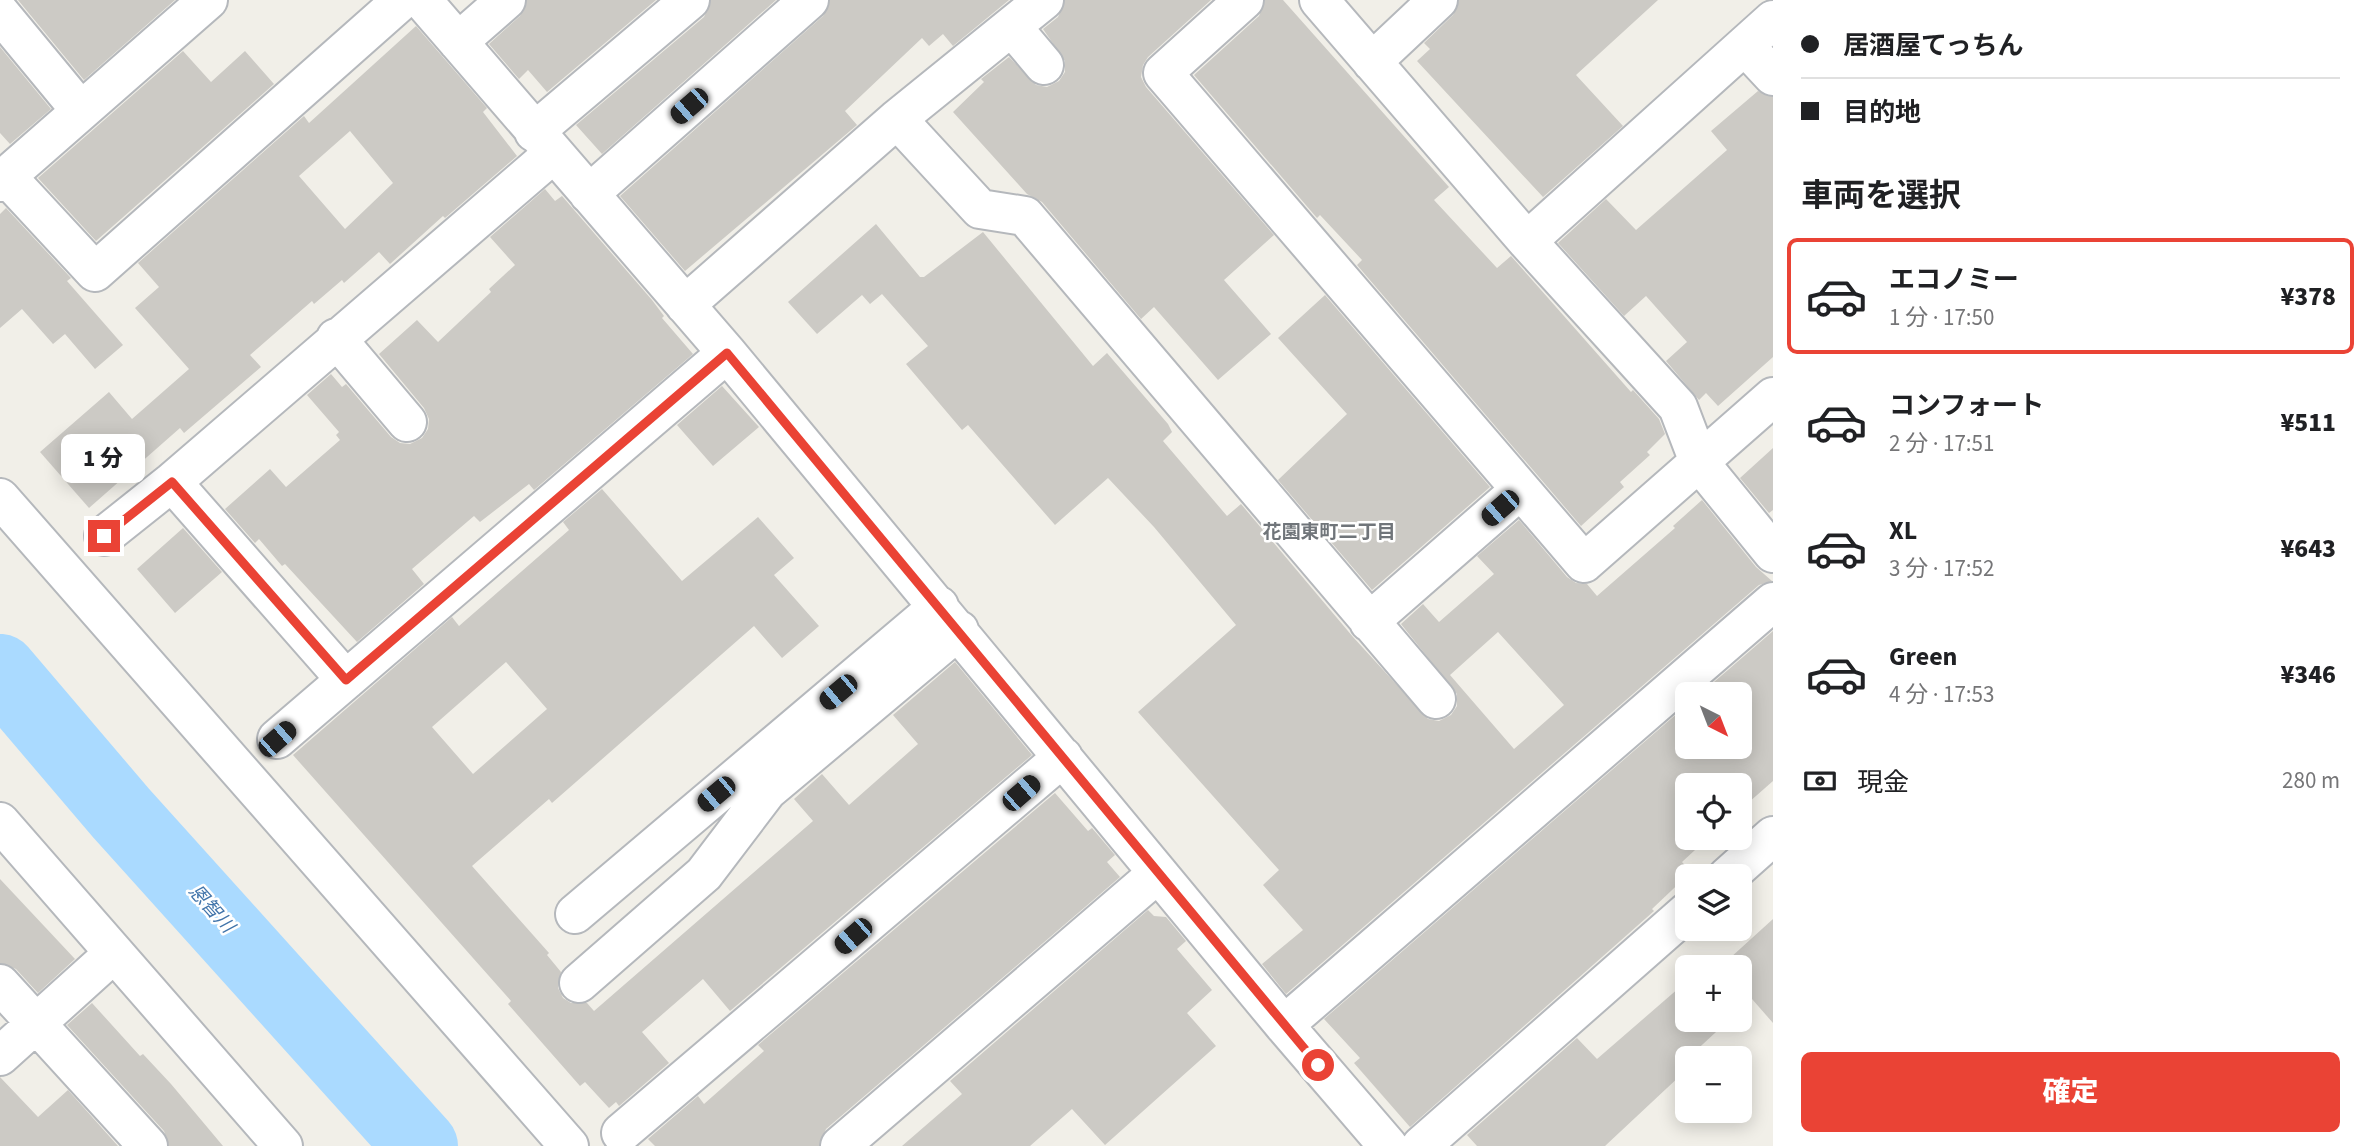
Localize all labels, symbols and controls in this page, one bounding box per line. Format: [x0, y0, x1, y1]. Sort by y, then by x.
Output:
text: 居酒屋てっちん [1843, 27, 2023, 64]
car [667, 84, 712, 128]
text: 目的地 [1843, 94, 1921, 131]
text: 車両を選択 [1801, 173, 1961, 219]
text: エコノミー [1889, 261, 2019, 298]
icon: car [1805, 265, 1868, 328]
text: ¥378 [2280, 278, 2336, 315]
text: 1 分 · 17:50 [1889, 301, 1994, 334]
text: コンフォート [1889, 387, 2044, 424]
icon: car [1805, 391, 1868, 454]
text: ¥511 [2280, 404, 2336, 441]
text: 2 分 · 17:51 [1889, 427, 1994, 460]
callout: 1 分 [62, 434, 146, 484]
text: 1 分 [83, 442, 123, 475]
car [1478, 486, 1523, 530]
text: XL [1889, 512, 1917, 549]
icon: car [1805, 517, 1868, 580]
district label: 花園東町二丁目 [1262, 519, 1396, 546]
route end [88, 520, 120, 552]
text: ¥643 [2280, 530, 2336, 567]
text: 3 分 · 17:52 [1889, 552, 1994, 585]
text: Green [1889, 638, 1957, 675]
icon: car [1805, 643, 1868, 706]
text: ¥346 [2280, 656, 2336, 693]
car [816, 670, 861, 714]
text: 4 分 · 17:53 [1889, 678, 1994, 711]
north arrow [1675, 682, 1752, 760]
map controls [1675, 682, 1752, 1123]
car [255, 717, 300, 761]
icon: cash [1801, 762, 1839, 800]
text: 現金 [1857, 764, 1909, 801]
text: 280 m [2282, 764, 2340, 797]
car [999, 771, 1044, 815]
car [694, 772, 739, 816]
button: locate [1675, 773, 1752, 850]
button: layers [1675, 864, 1752, 941]
water label: 恩智川 [182, 879, 241, 941]
car [831, 914, 876, 958]
button: + [1675, 955, 1752, 1032]
button: − [1675, 1046, 1752, 1123]
route start [1302, 1049, 1334, 1081]
button: 確定 [1801, 1052, 2340, 1132]

